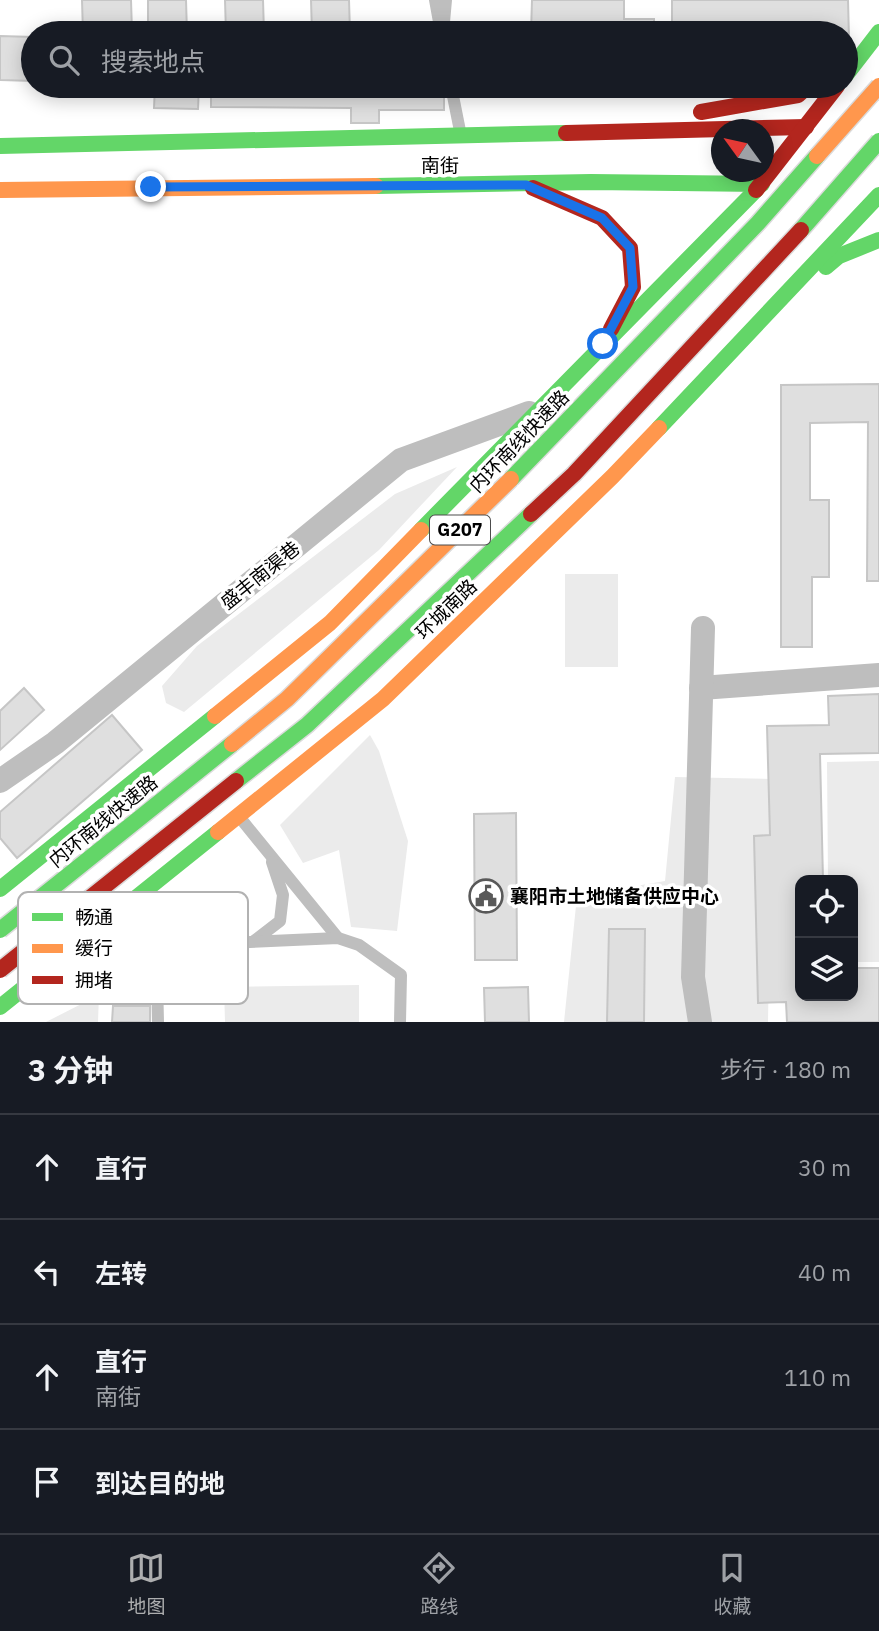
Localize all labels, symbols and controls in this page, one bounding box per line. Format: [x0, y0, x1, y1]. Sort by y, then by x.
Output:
search box [21, 21, 858, 98]
icon: search [45, 41, 83, 79]
text: 搜索地点 [101, 44, 205, 78]
north arrow [711, 119, 774, 182]
street label: 南街 [421, 153, 459, 177]
route end [135, 171, 166, 202]
route start [587, 328, 618, 359]
street label: 内环南线快速路 [464, 385, 574, 497]
road number: G207 [430, 516, 490, 544]
street label: 盛丰南渠巷 [216, 536, 304, 614]
street label: 环城南路 [410, 574, 482, 644]
street label: 内环南线快速路 [44, 770, 162, 872]
map controls [795, 875, 858, 1001]
button: locate [795, 875, 858, 938]
public building icon: 襄阳市土地储备供应中心 [467, 877, 505, 915]
place label: 襄阳市土地储备供应中心 [510, 884, 719, 908]
legend [18, 892, 248, 1004]
text: 畅通 [75, 905, 113, 929]
text: 缓行 [75, 936, 113, 960]
button: layers [795, 938, 858, 1001]
text: 拥堵 [75, 968, 113, 992]
text: 3 分钟 [28, 1050, 113, 1089]
text: 步行 · 180 m [720, 1054, 851, 1084]
icon: ahead [28, 1148, 66, 1186]
text: 直行 [95, 1151, 147, 1185]
text: 30 m [798, 1152, 851, 1182]
icon: left [28, 1253, 66, 1291]
text: 左转 [95, 1256, 147, 1290]
text: 40 m [798, 1257, 851, 1287]
text: 直行 [95, 1344, 147, 1378]
icon: ahead [28, 1358, 66, 1396]
text: 110 m [784, 1362, 851, 1392]
text: 南街 [95, 1381, 141, 1411]
icon: arrive [28, 1463, 66, 1501]
text: 到达目的地 [95, 1466, 225, 1500]
tab: 地图 [127, 1549, 166, 1618]
tab: 路线 [420, 1549, 459, 1618]
tab: 收藏 [713, 1549, 752, 1618]

